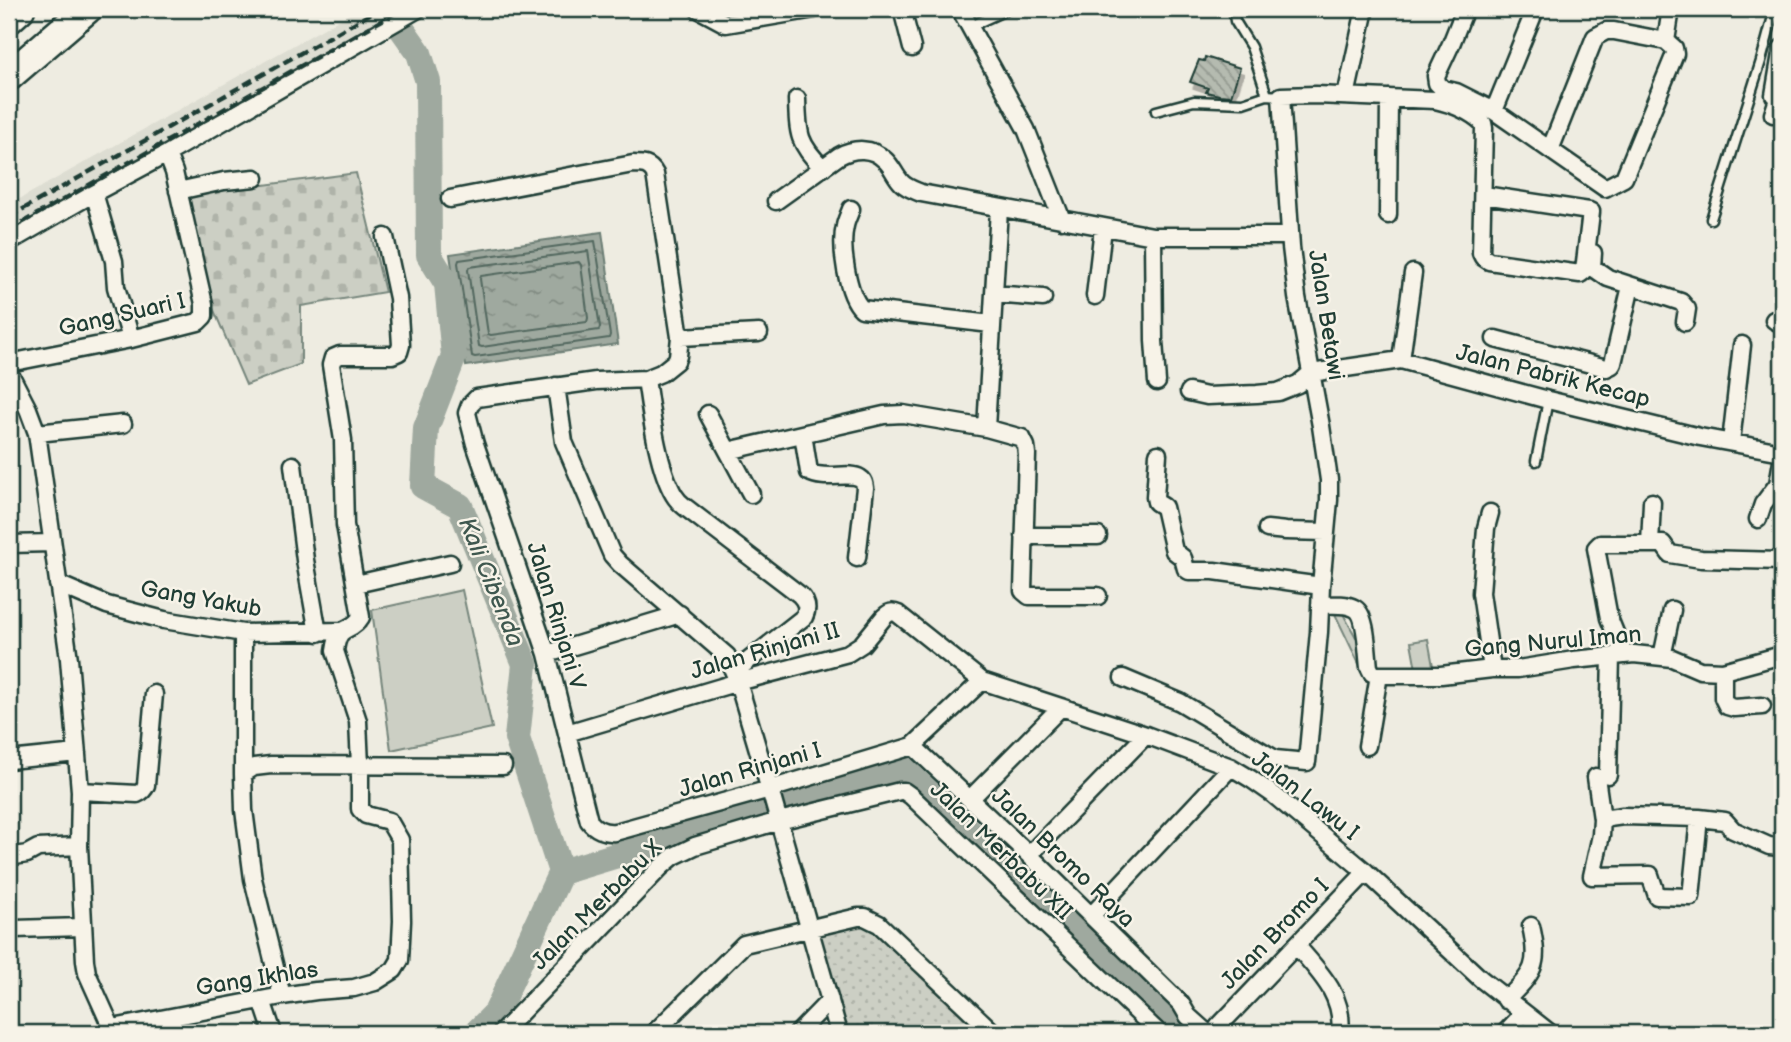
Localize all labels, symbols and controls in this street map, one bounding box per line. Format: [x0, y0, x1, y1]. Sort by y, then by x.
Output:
street label: Jalan Betawi [1302, 248, 1350, 382]
street label: Gang Suari I [56, 287, 188, 343]
street label: Jalan Pabrik Kecap [1453, 338, 1653, 414]
water label: Kali Cibenda [452, 513, 530, 651]
street label: Jalan Rinjani V [520, 539, 592, 693]
street label: Gang Yakub [138, 575, 264, 623]
street label: Jalan Rinjani II [687, 616, 843, 686]
street label: Gang Nurul Iman [1463, 620, 1643, 664]
street label: Jalan Rinjani I [676, 736, 824, 804]
street label: Jalan Lawu I [1246, 745, 1364, 847]
street label: Jalan Merbabu XII [924, 776, 1078, 926]
street label: Jalan Bromo Raya [985, 782, 1141, 934]
street label: Jalan Merbabu X [526, 834, 668, 976]
street label: Jalan Bromo I [1215, 873, 1335, 995]
street label: Gang Ikhlas [194, 956, 320, 1002]

